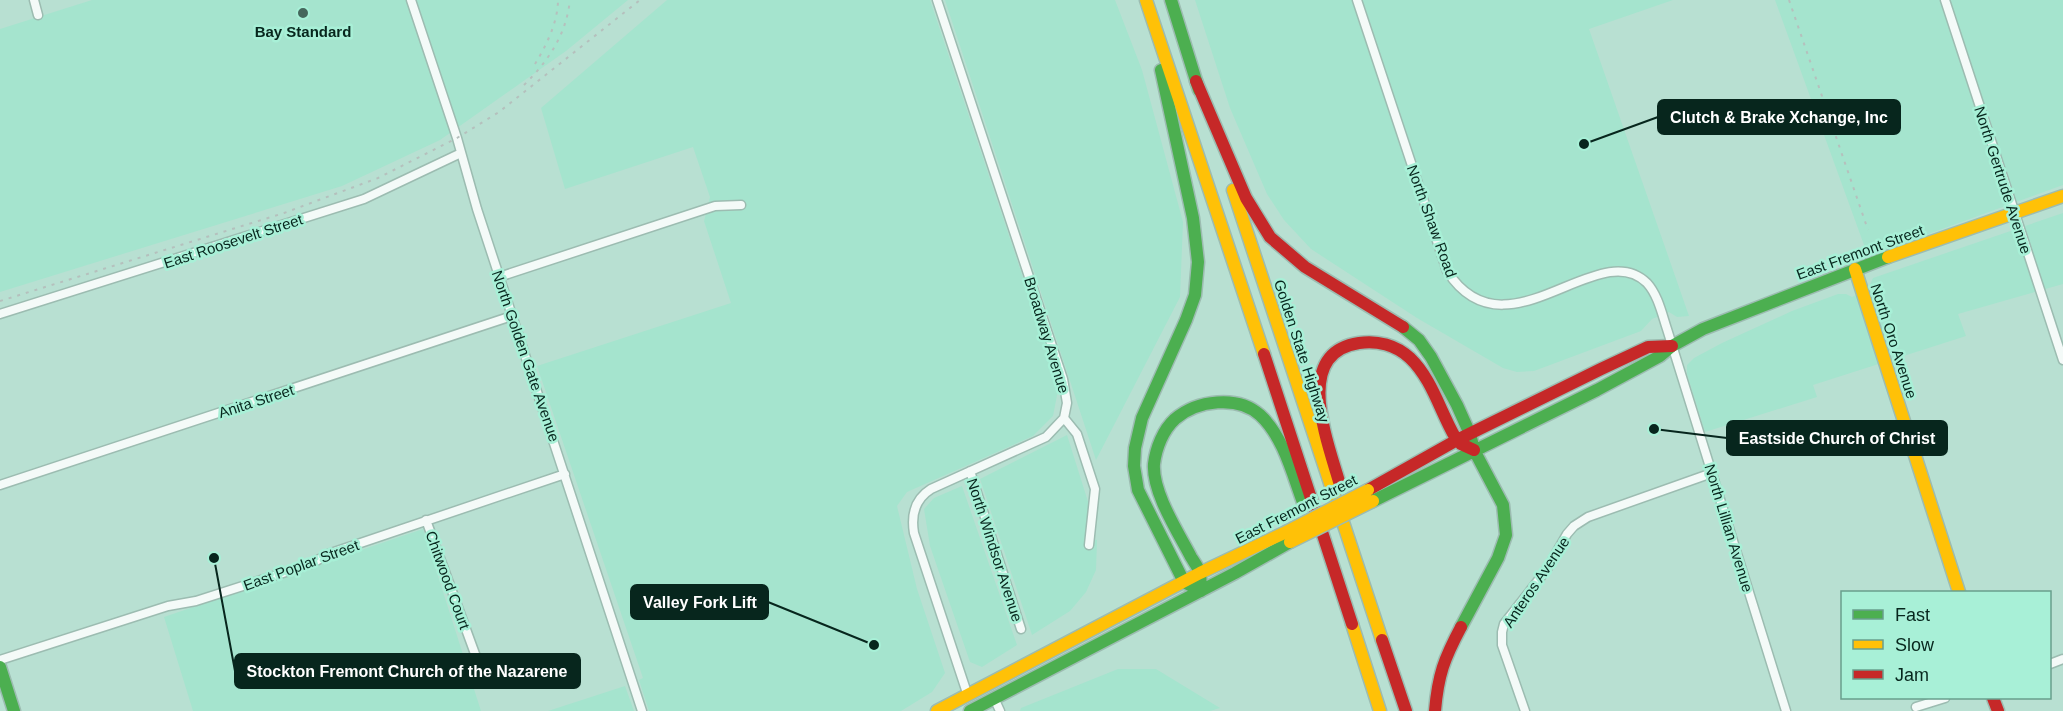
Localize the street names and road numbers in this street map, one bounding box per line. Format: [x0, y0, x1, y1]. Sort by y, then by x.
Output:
street label: North Gertrude Avenue [1971, 104, 2035, 256]
street label: North Shaw Road [1404, 162, 1460, 280]
street label: East Roosevelt Street [161, 210, 305, 271]
street label: East Fremont Street [1794, 221, 1927, 283]
street label: North Golden Gate Avenue [489, 268, 563, 444]
street label: Broadway Avenue [1021, 275, 1073, 395]
street label: Golden State Highway [1271, 277, 1333, 425]
street label: North Oro Avenue [1867, 281, 1921, 401]
street label: Anita Street [216, 381, 297, 421]
street label: North Lillian Avenue [1701, 462, 1757, 594]
street label: East Fremont Street [1232, 471, 1360, 547]
street label: North Windsor Avenue [964, 476, 1026, 624]
street label: Chitwood Court [422, 529, 474, 632]
street label: Anteros Avenue [1499, 533, 1573, 631]
street label: East Poplar Street [241, 536, 362, 594]

